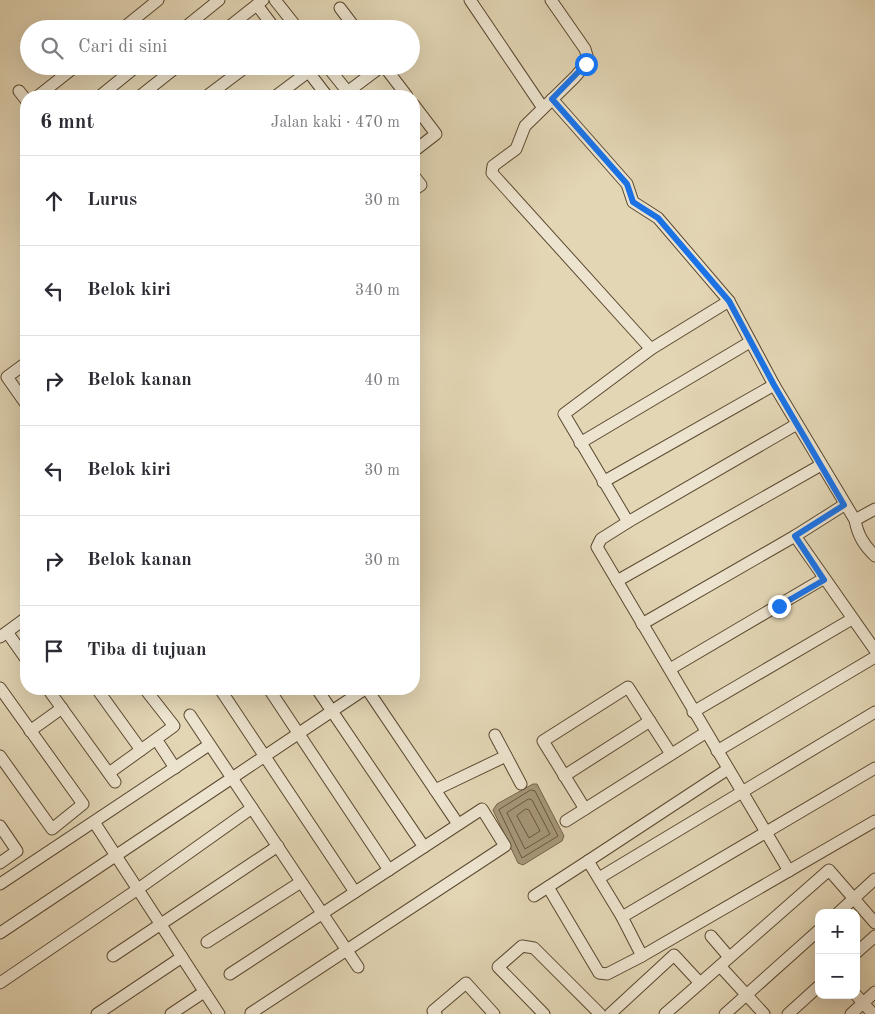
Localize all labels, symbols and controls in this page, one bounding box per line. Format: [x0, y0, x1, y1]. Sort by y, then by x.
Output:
search box [20, 20, 420, 75]
icon: search [38, 34, 66, 62]
text: Cari di sini [78, 38, 168, 57]
route start [575, 53, 598, 76]
text: 6 mnt [40, 112, 94, 133]
text: Jalan kaki · 470 m [271, 115, 400, 131]
icon: ahead [40, 187, 68, 215]
text: Lurus [87, 191, 137, 210]
text: 30 m [364, 193, 400, 209]
icon: left [40, 277, 68, 305]
text: Belok kiri [87, 281, 171, 300]
text: 340 m [355, 283, 400, 299]
icon: right [40, 367, 68, 395]
text: Belok kanan [87, 371, 192, 390]
text: 40 m [364, 373, 400, 389]
icon: left [40, 457, 68, 485]
text: Belok kiri [87, 461, 171, 480]
text: 30 m [364, 463, 400, 479]
icon: right [40, 547, 68, 575]
text: Belok kanan [87, 551, 192, 570]
text: 30 m [364, 553, 400, 569]
route end [768, 595, 791, 618]
icon: arrive [40, 637, 68, 665]
text: Tiba di tujuan [87, 641, 207, 660]
map controls [815, 909, 860, 999]
button: + [815, 909, 860, 954]
button: − [815, 954, 860, 999]

